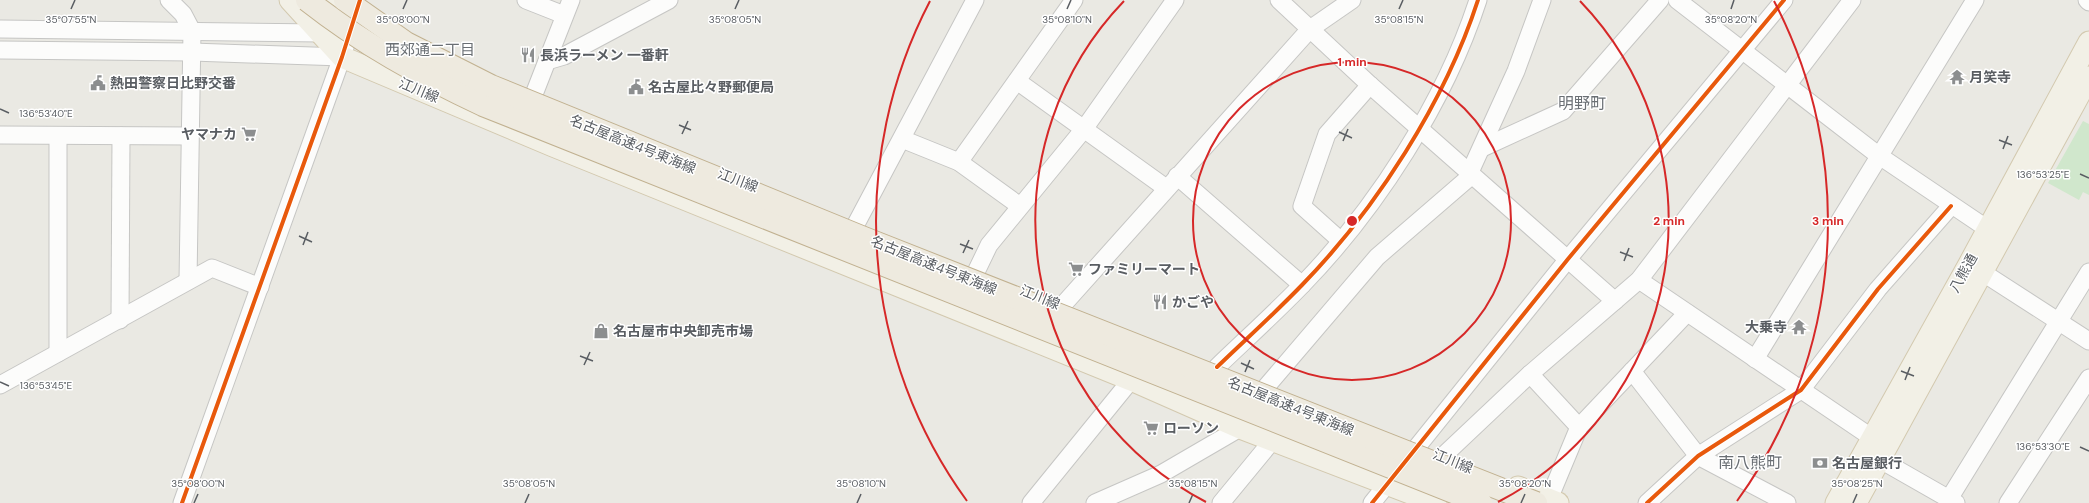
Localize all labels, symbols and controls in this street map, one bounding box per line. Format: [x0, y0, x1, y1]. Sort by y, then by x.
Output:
text: 35°07'55"N [46, 13, 97, 26]
text: 35°08'00"N [376, 13, 430, 26]
text: 35°08'05"N [709, 13, 761, 26]
text: 35°08'10"N [1042, 13, 1092, 26]
text: 35°08'15"N [1375, 13, 1423, 26]
text: 35°08'20"N [1705, 13, 1757, 26]
district label: 西郊通二丁目 [385, 40, 475, 60]
restaurant icon: 長浜ラーメン 一番軒 [519, 46, 537, 64]
place label: 長浜ラーメン 一番軒 [540, 46, 669, 64]
text: 1 min [1337, 54, 1367, 70]
temple icon: 月笑寺 [1948, 68, 1966, 86]
place label: 月笑寺 [1969, 68, 2011, 86]
public building icon: 熱田警察日比野交番 [89, 74, 107, 92]
place label: 熱田警察日比野交番 [110, 74, 236, 92]
street label: 江川線 [396, 74, 442, 106]
public building icon: 名古屋比々野郵便局 [627, 78, 645, 96]
place label: 名古屋比々野郵便局 [648, 78, 774, 96]
district label: 明野町 [1558, 93, 1606, 114]
text: 136°53'40"E [19, 107, 73, 120]
street label: 名古屋高速4号東海線 [567, 110, 699, 178]
place label: ヤマナカ [181, 125, 237, 143]
supermarket icon: ヤマナカ [240, 125, 258, 143]
street label: 江川線 [715, 164, 761, 196]
text: 136°53'25"E [2017, 168, 2070, 181]
text: 2 min [1653, 213, 1685, 229]
text: 3 min [1812, 213, 1844, 229]
centre of rings [1345, 214, 1359, 228]
street label: 名古屋高速4号東海線 [868, 231, 1000, 299]
street label: 八熊通 [1945, 250, 1981, 296]
supermarket icon: ファミリーマート [1067, 260, 1085, 278]
place label: ファミリーマート [1088, 260, 1200, 278]
street label: 江川線 [1017, 281, 1063, 313]
restaurant icon: かごや [1151, 293, 1169, 311]
place label: かごや [1172, 293, 1214, 311]
place label: 大乗寺 [1745, 318, 1787, 336]
temple icon: 大乗寺 [1790, 318, 1808, 336]
shop icon: 名古屋市中央卸売市場 [592, 322, 610, 340]
place label: 名古屋市中央卸売市場 [613, 322, 753, 340]
street label: 名古屋高速4号東海線 [1225, 372, 1357, 440]
text: 136°53'45"E [20, 379, 73, 392]
supermarket icon: ローソン [1142, 419, 1160, 437]
place label: ローソン [1163, 419, 1219, 437]
text: 136°53'30"E [2016, 440, 2070, 453]
street label: 江川線 [1430, 445, 1476, 477]
district label: 南八熊町 [1718, 452, 1782, 473]
bank icon: 名古屋銀行 [1811, 454, 1829, 472]
place label: 名古屋銀行 [1832, 454, 1902, 472]
text: 35°08'00"N [171, 477, 225, 490]
text: 35°08'05"N [503, 477, 555, 490]
text: 35°08'10"N [836, 477, 886, 490]
text: 35°08'15"N [1169, 477, 1217, 490]
text: 35°08'20"N [1499, 477, 1551, 490]
text: 35°08'25"N [1831, 477, 1883, 490]

